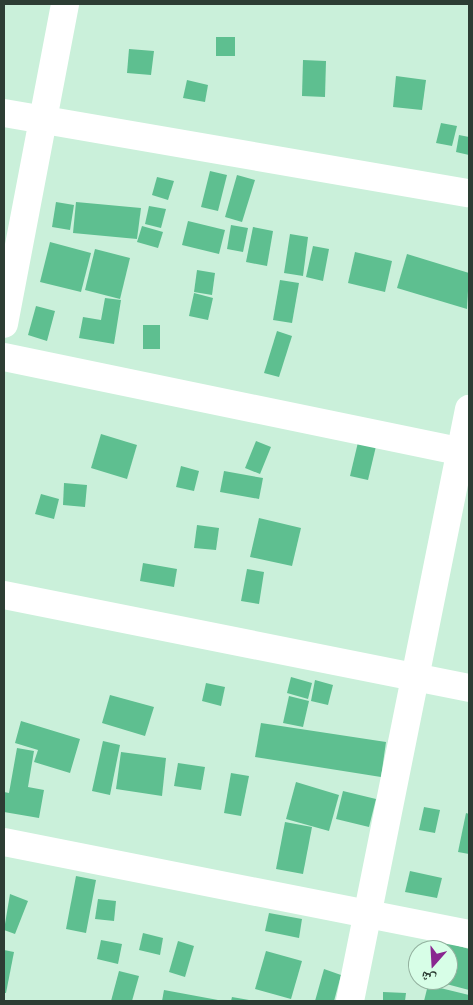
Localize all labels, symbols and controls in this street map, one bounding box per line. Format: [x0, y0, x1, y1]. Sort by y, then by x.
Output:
north arrow [408, 940, 458, 990]
text: ش [419, 968, 438, 988]

